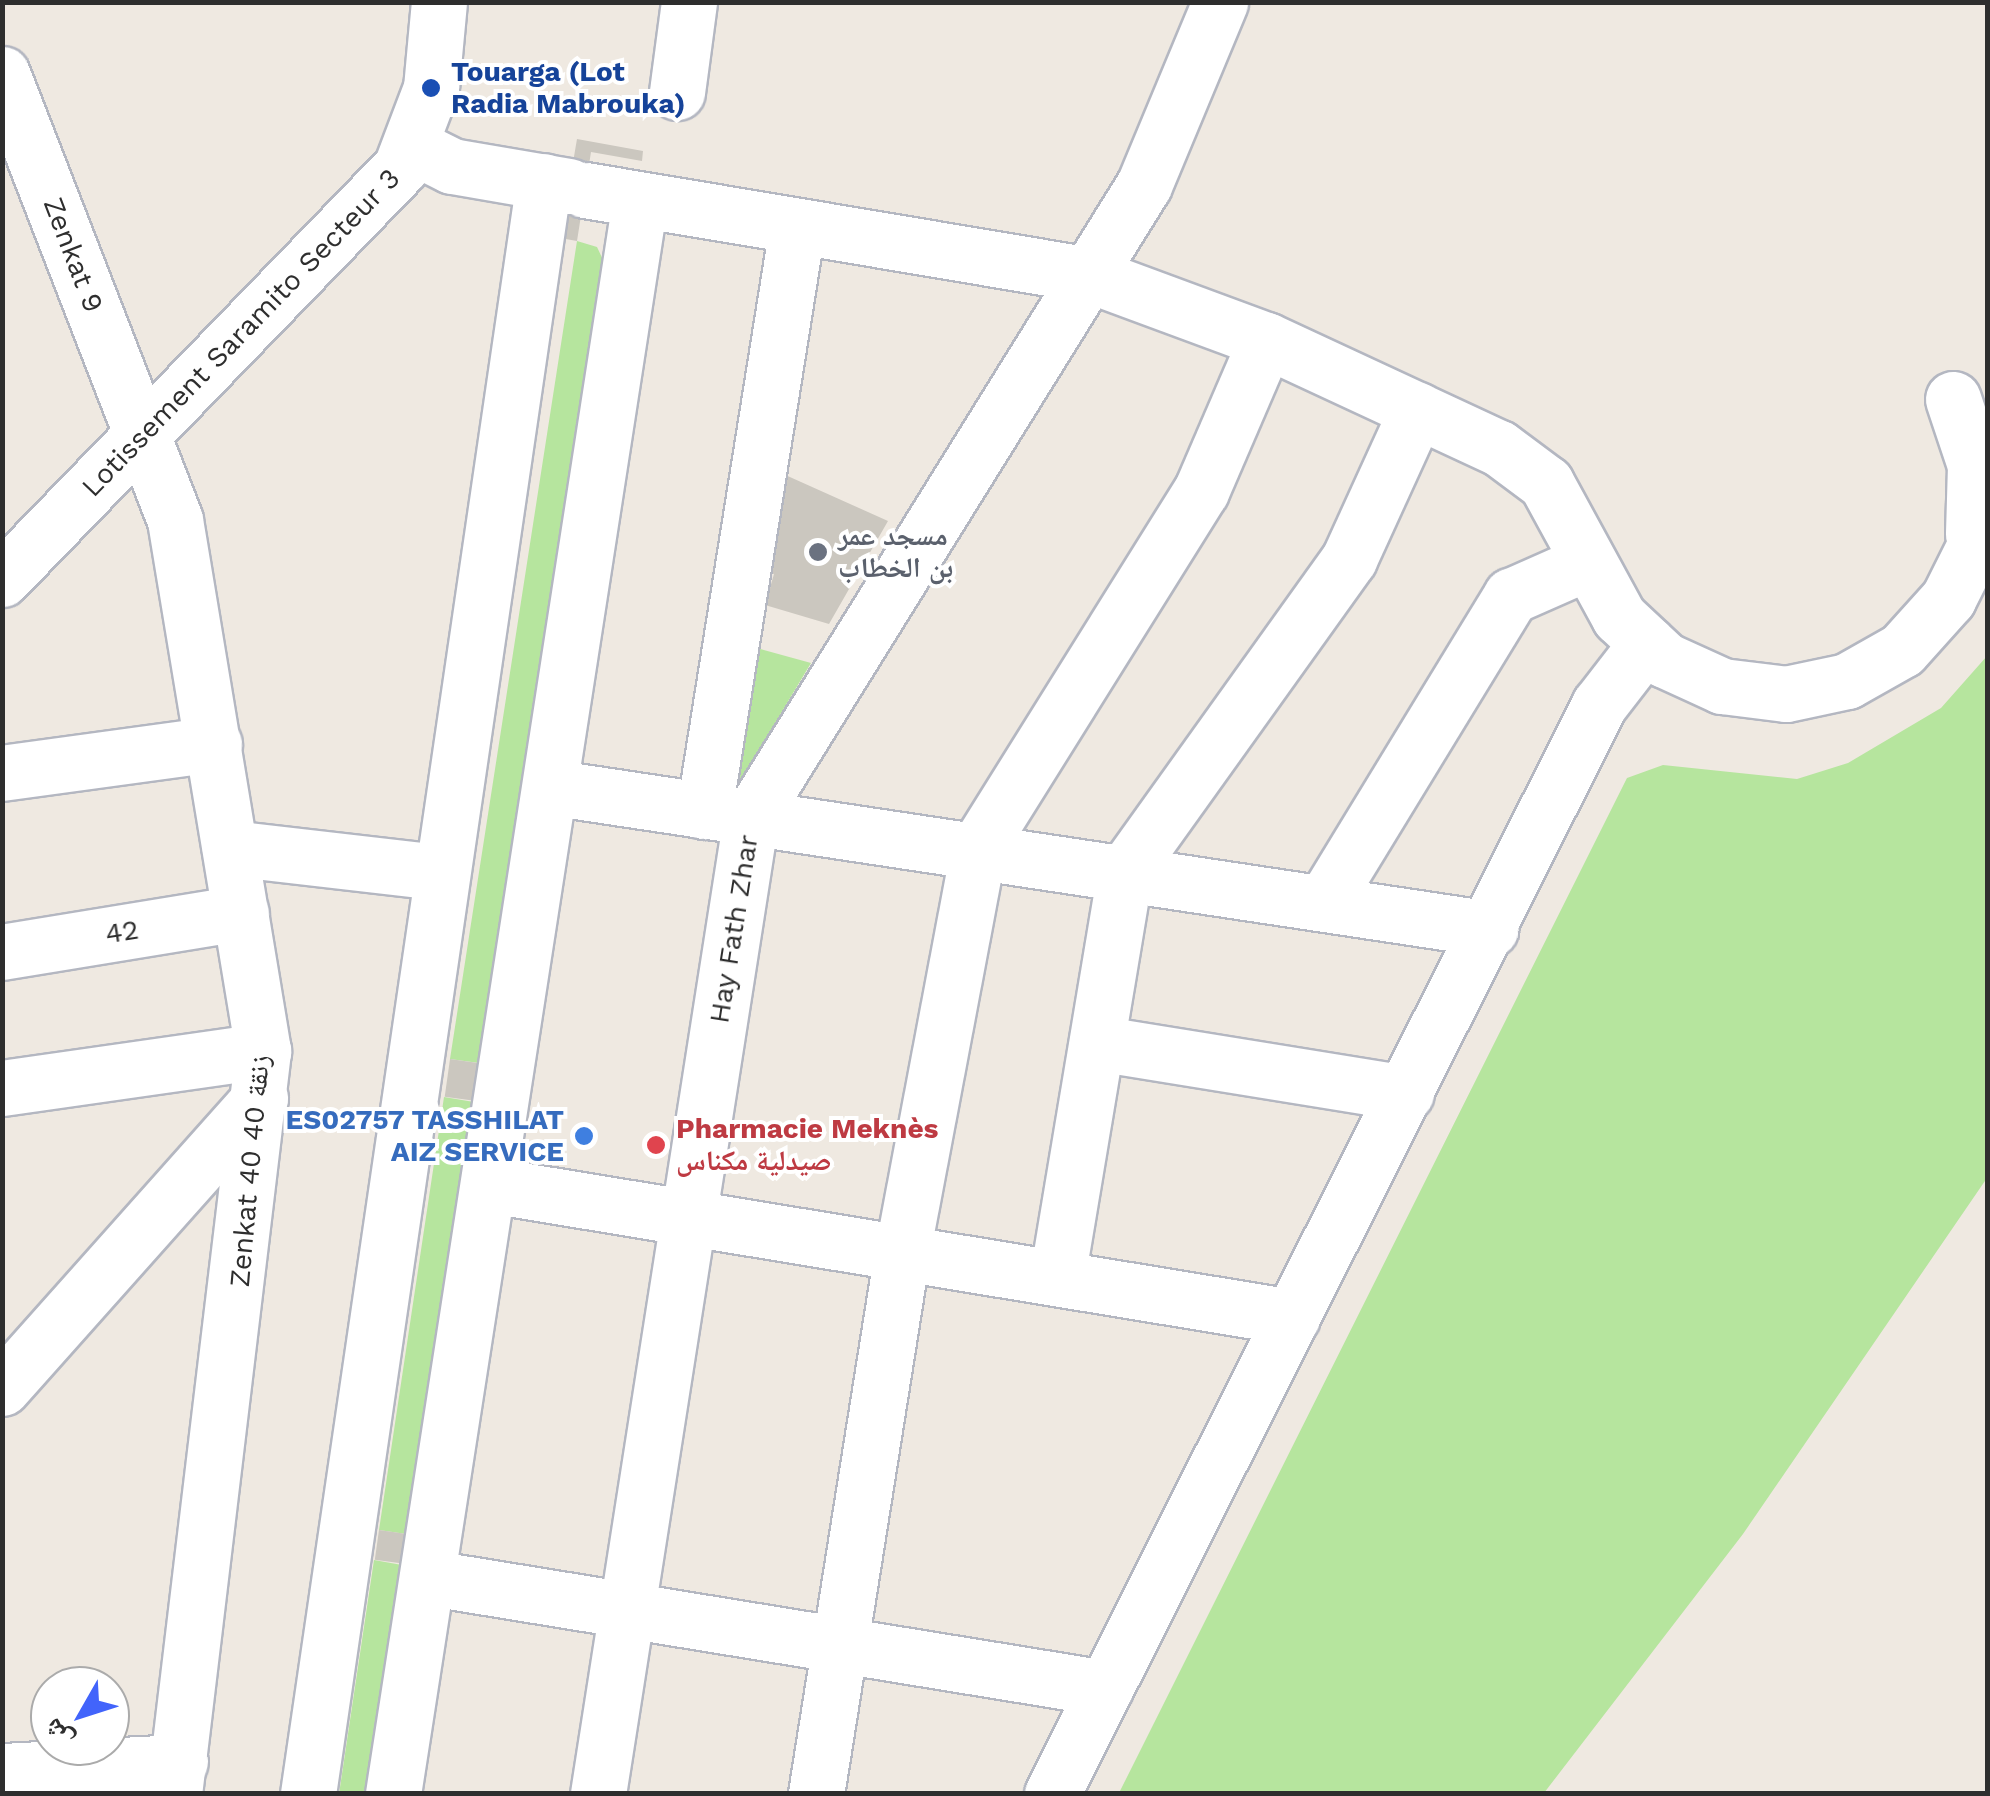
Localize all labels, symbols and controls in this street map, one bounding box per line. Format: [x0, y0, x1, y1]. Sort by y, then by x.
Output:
place label: Touarga (Lot Radia Mabrouka) [451, 55, 686, 121]
marker: Touarga (Lot Radia Mabrouka) [420, 77, 442, 99]
street label: Lotissement Saramito Secteur 3 [75, 162, 407, 504]
street label: Zenkat 9 [36, 193, 110, 317]
place label: مسجد عمر بن الخطاب [838, 519, 953, 585]
marker: مسجد عمر بن الخطاب [807, 541, 829, 563]
street label: Hay Fath Zhar [702, 832, 766, 1026]
street label: 42 [103, 913, 141, 951]
street label: Zenkat 40 زنقة 40 [223, 1054, 277, 1288]
place label: ES02757 TASSHILAT AIZ SERVICE [284, 1103, 564, 1169]
place label: Pharmacie Meknès صيدلية مكناس [676, 1112, 939, 1178]
marker: ES02757 TASSHILAT AIZ SERVICE [573, 1125, 595, 1147]
marker: Pharmacie Meknès صيدلية مكناس [645, 1134, 667, 1156]
north arrow [30, 1666, 130, 1766]
text: ش [36, 1712, 80, 1756]

